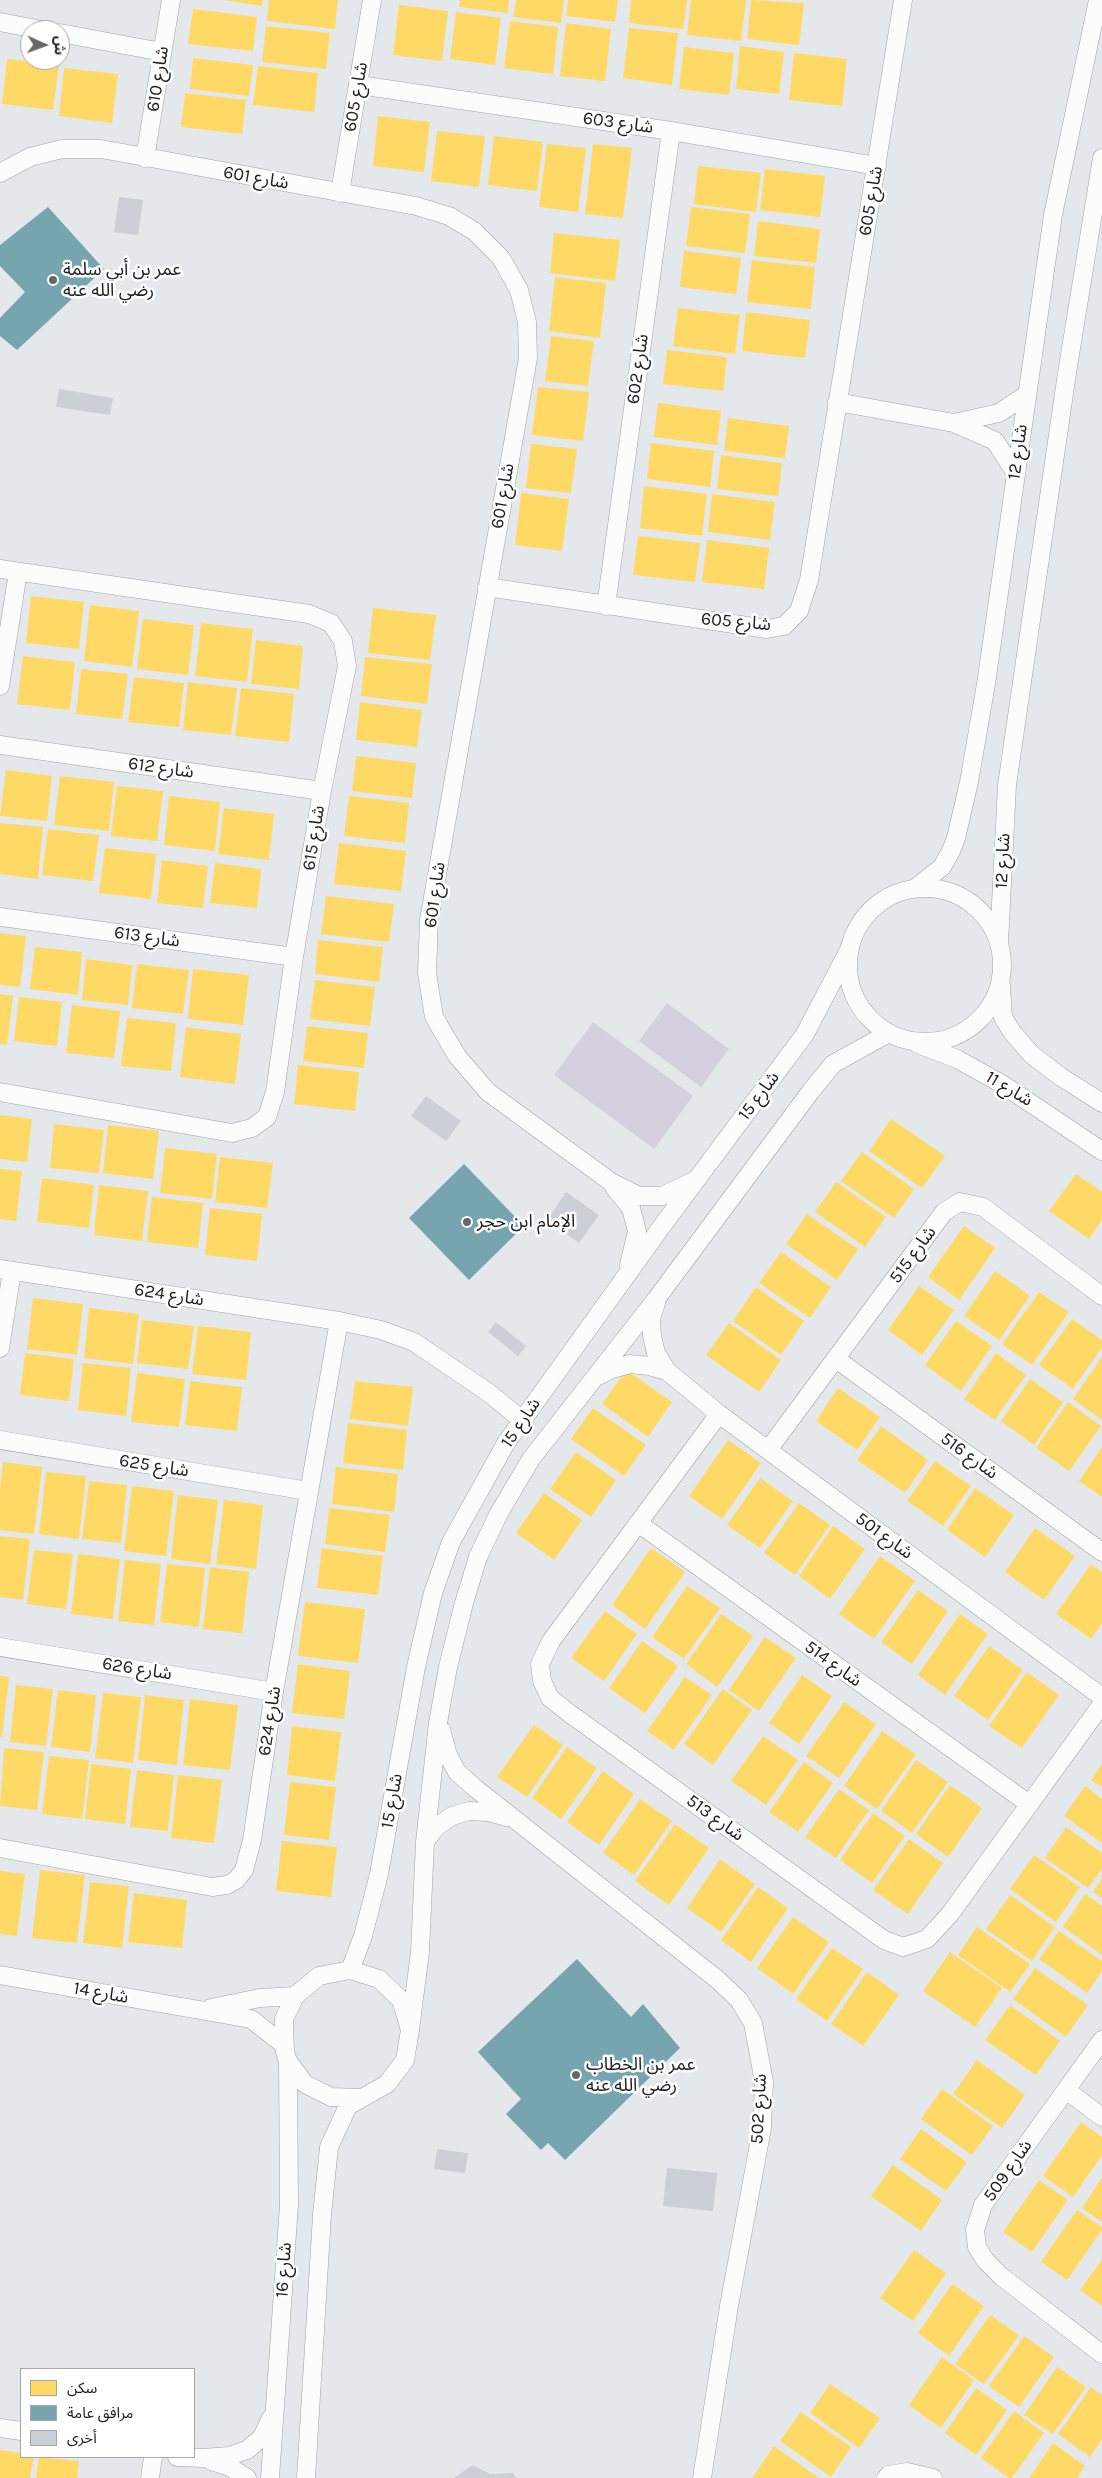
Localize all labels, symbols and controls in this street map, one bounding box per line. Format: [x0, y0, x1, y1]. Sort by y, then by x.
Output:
north arrow [20, 20, 70, 70]
text: ش [51, 36, 68, 55]
street label: شارع 610 [142, 45, 174, 113]
street label: شارع 605 [339, 60, 373, 134]
street label: شارع 603 [581, 107, 655, 139]
street label: شارع 601 [221, 162, 291, 194]
street label: شارع 605 [854, 164, 888, 238]
place label: عمر بن أبي سلمة رضي الله عنه [63, 259, 181, 302]
marker: عمر بن أبي سلمة رضي الله عنه [47, 274, 59, 286]
street label: شارع 602 [622, 332, 654, 406]
street label: شارع 12 [1003, 423, 1033, 481]
street label: شارع 601 [487, 461, 519, 531]
street label: شارع 605 [700, 608, 772, 636]
street label: شارع 612 [127, 753, 195, 783]
street label: شارع 615 [298, 804, 330, 872]
street label: شارع 12 [991, 833, 1015, 889]
street label: شارع 601 [420, 861, 450, 929]
street label: شارع 613 [113, 922, 181, 952]
street label: شارع 15 [734, 1067, 784, 1125]
street label: شارع 11 [981, 1067, 1037, 1111]
place label: الإمام ابن حجر [477, 1211, 575, 1233]
marker: الإمام ابن حجر [461, 1216, 473, 1228]
street label: شارع 515 [885, 1222, 941, 1288]
street label: شارع 624 [133, 1279, 205, 1311]
street label: شارع 15 [497, 1394, 545, 1452]
street label: شارع 516 [936, 1428, 1002, 1484]
street label: شارع 625 [118, 1450, 190, 1482]
street label: شارع 501 [851, 1508, 917, 1564]
street label: شارع 514 [800, 1636, 866, 1692]
street label: شارع 626 [101, 1653, 173, 1685]
street label: شارع 624 [254, 1685, 286, 1757]
street label: شارع 15 [377, 1772, 407, 1830]
street label: شارع 513 [682, 1790, 748, 1846]
street label: شارع 14 [72, 1978, 130, 2008]
place label: عمر بن الخطاب رضي الله عنه [586, 2054, 695, 2096]
marker: عمر بن الخطاب رضي الله عنه [570, 2069, 582, 2081]
street label: شارع 502 [746, 2073, 772, 2145]
street label: شارع 509 [979, 2136, 1037, 2206]
street label: شارع 16 [271, 2242, 297, 2298]
legend [20, 2368, 195, 2458]
text: سكن [67, 2379, 97, 2397]
text: مرافق عامة [67, 2404, 133, 2422]
text: أخرى [67, 2429, 97, 2447]

